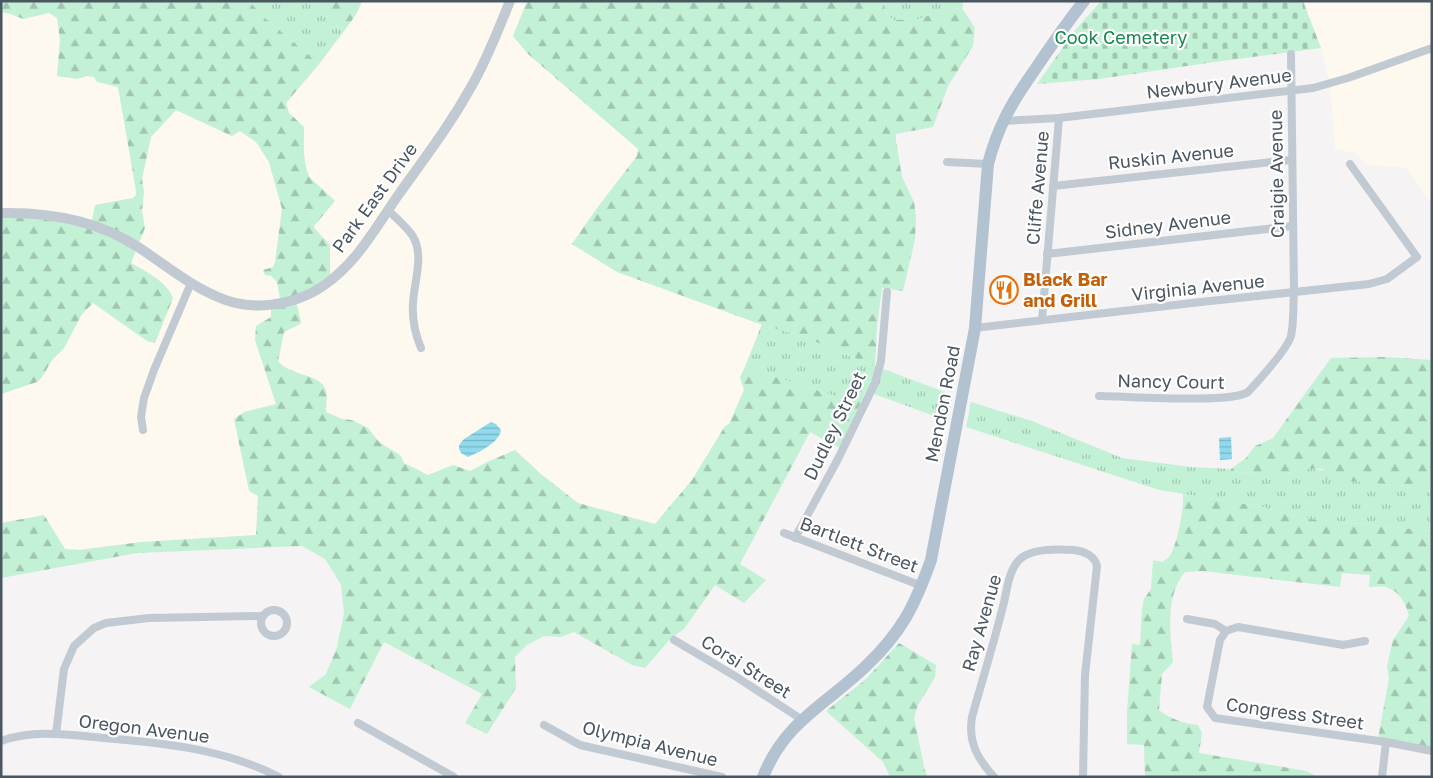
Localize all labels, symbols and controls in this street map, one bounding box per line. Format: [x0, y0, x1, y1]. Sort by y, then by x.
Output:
park label: Cook Cemetery [1055, 26, 1187, 48]
street label: Newbury Avenue [1145, 63, 1293, 103]
street label: Craigie Avenue [1264, 110, 1288, 238]
street label: Cliffe Avenue [1021, 130, 1053, 246]
street label: Park East Drive [327, 138, 421, 257]
street label: Ruskin Avenue [1107, 138, 1235, 174]
street label: Sidney Avenue [1104, 205, 1232, 243]
place label: Black Bar and Grill [1023, 268, 1108, 311]
street label: Virginia Avenue [1130, 269, 1266, 305]
restaurant icon: Black Bar and Grill [989, 275, 1019, 305]
street label: Mendon Road [920, 344, 964, 464]
street label: Dudley Street [798, 368, 870, 483]
street label: Nancy Court [1117, 369, 1225, 393]
street label: Bartlett Street [797, 511, 922, 577]
street label: Ray Avenue [957, 572, 1005, 674]
street label: Corsi Street [697, 630, 796, 703]
street label: Congress Street [1225, 692, 1366, 734]
street label: Oregon Avenue [77, 709, 211, 747]
street label: Olympia Avenue [580, 716, 720, 770]

